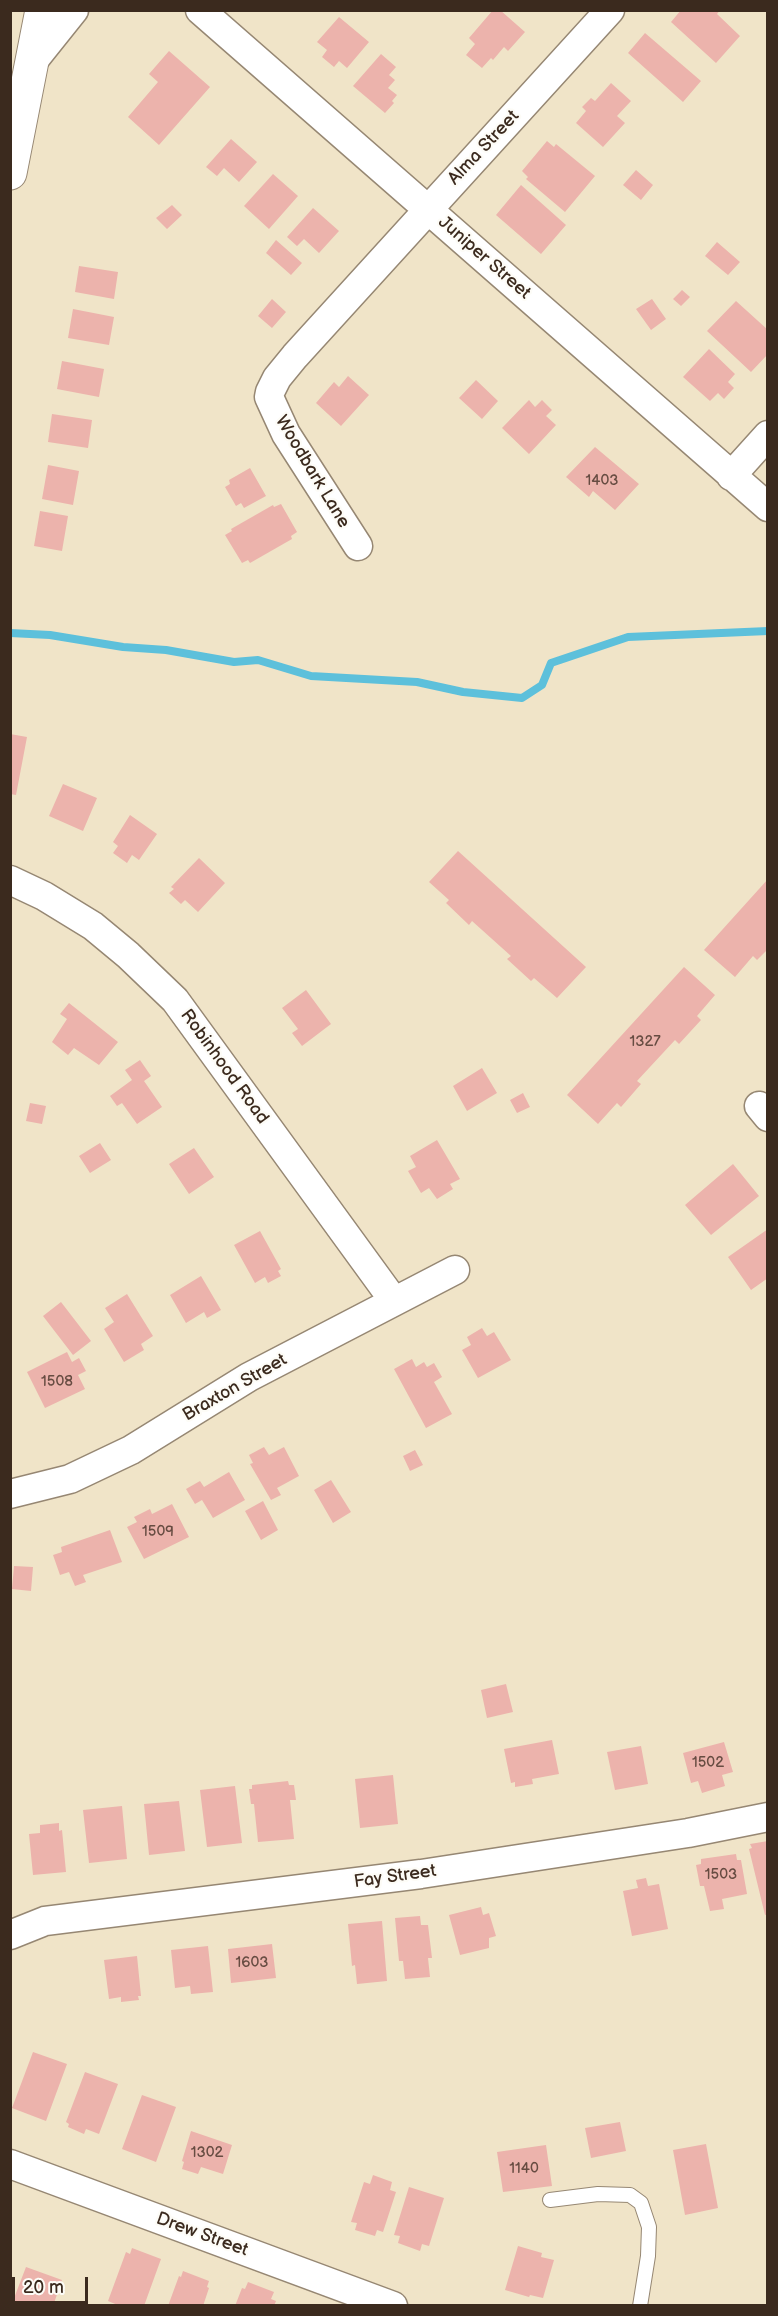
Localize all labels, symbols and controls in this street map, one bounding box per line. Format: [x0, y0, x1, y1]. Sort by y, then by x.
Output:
street label: Alma Street [444, 106, 524, 190]
street label: Juniper Street [433, 212, 535, 304]
street label: Woodbark Lane [270, 412, 354, 532]
house number: 1403 [586, 472, 618, 490]
street label: Robinhood Road [175, 1005, 273, 1129]
house number: 1327 [629, 1033, 661, 1051]
street label: Braxton Street [179, 1349, 291, 1427]
house number: 1508 [41, 1373, 73, 1391]
house number: 1509 [142, 1523, 174, 1541]
house number: 1502 [692, 1754, 724, 1772]
street label: Fay Street [352, 1861, 438, 1893]
house number: 1503 [705, 1866, 737, 1884]
house number: 1603 [235, 1954, 269, 1972]
house number: 1302 [191, 2144, 223, 2162]
house number: 1140 [509, 2160, 539, 2178]
street label: Drew Street [153, 2208, 251, 2262]
scale bar [15, 2265, 92, 2303]
text: 20 m [23, 2277, 64, 2298]

